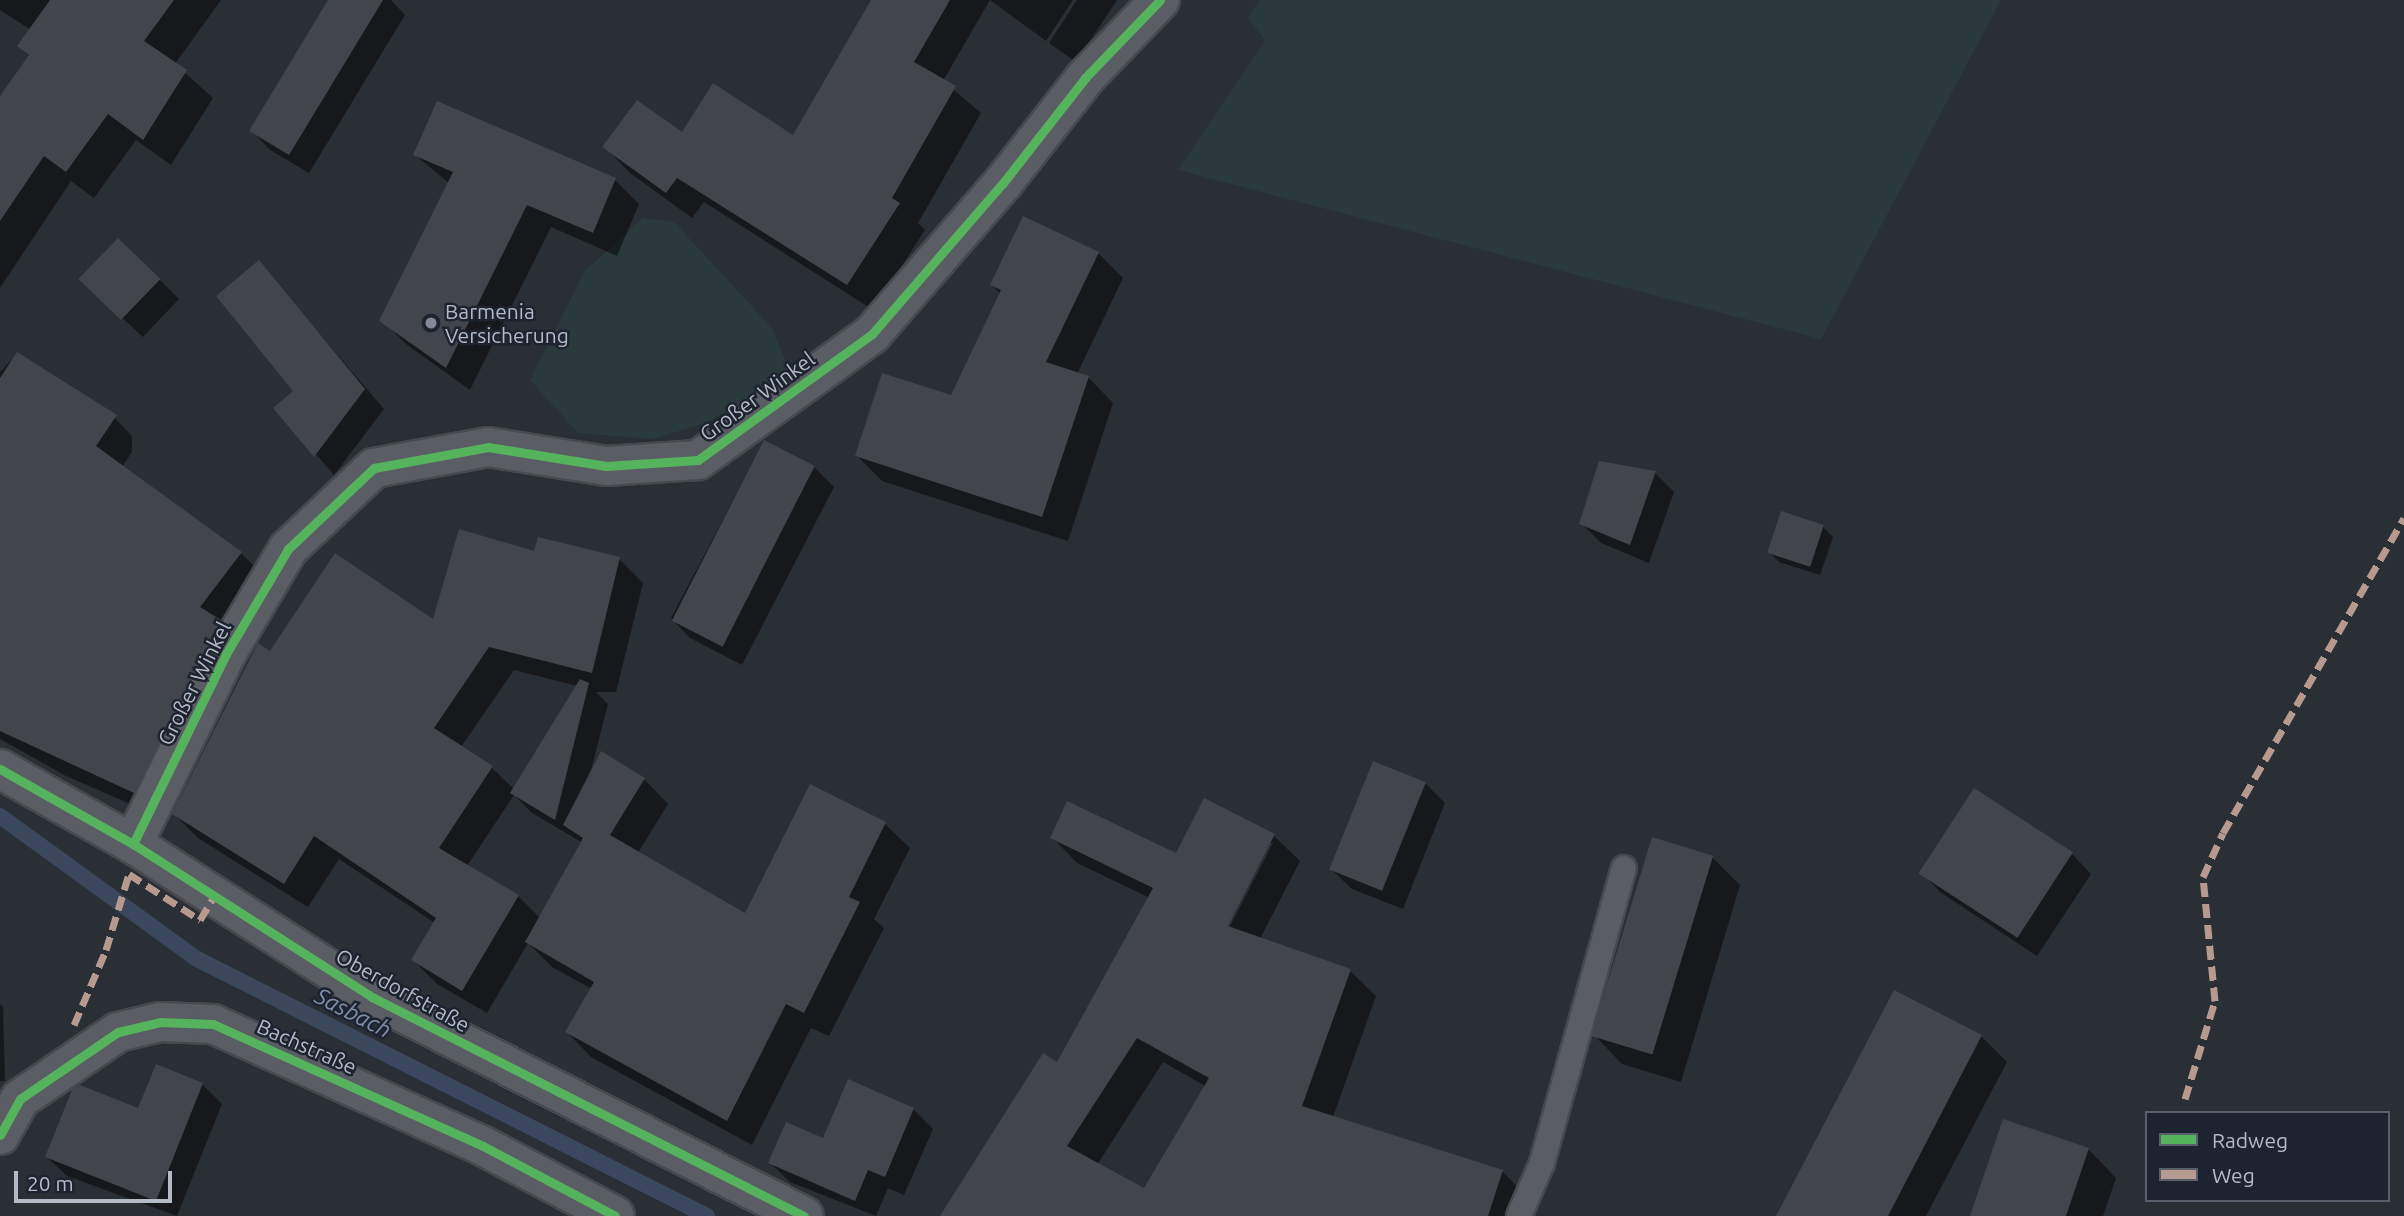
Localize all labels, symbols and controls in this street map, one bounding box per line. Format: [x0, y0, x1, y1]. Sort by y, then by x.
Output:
place label: Barmenia Versicherung [445, 298, 569, 348]
marker: Barmenia Versicherung [423, 315, 439, 331]
street label: Großer Winkel [695, 346, 819, 446]
street label: Großer Winkel [152, 617, 236, 749]
street label: Oberdorfstraße [332, 943, 474, 1037]
water label: Sasbach [310, 982, 396, 1044]
street label: Bachstraße [253, 1013, 361, 1079]
legend [2145, 1111, 2390, 1202]
text: Radweg [2212, 1128, 2288, 1152]
scale bar [18, 1156, 175, 1200]
text: Weg [2212, 1163, 2255, 1187]
text: 20 m [27, 1171, 74, 1195]

